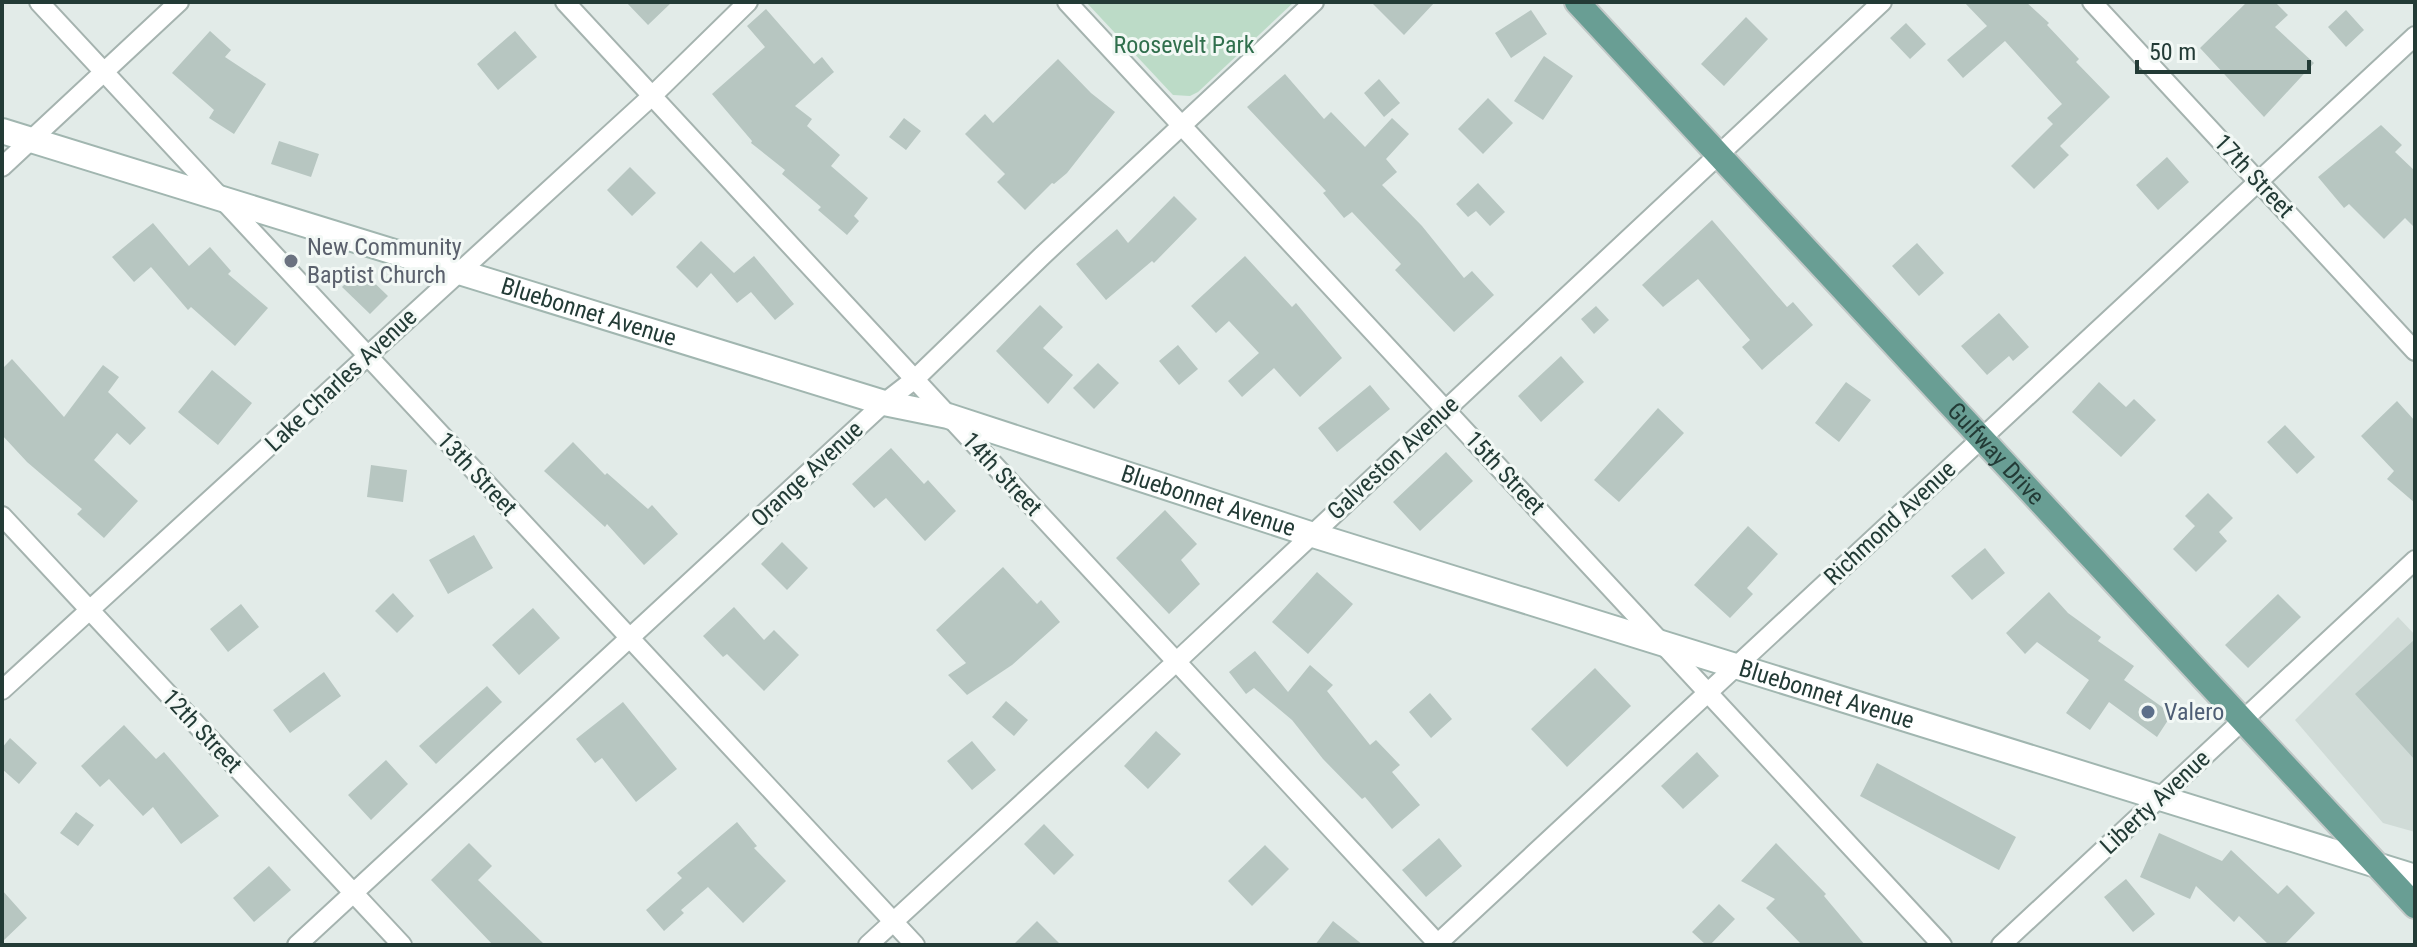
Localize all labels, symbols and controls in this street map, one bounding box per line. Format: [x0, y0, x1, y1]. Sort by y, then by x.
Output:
scale bar [2137, 24, 2309, 74]
park label: Roosevelt Park [1113, 31, 1255, 59]
text: 50 m [2149, 38, 2196, 66]
street label: 17th Street [2208, 128, 2300, 224]
place label: New Community Baptist Church [307, 233, 462, 289]
marker: New Community Baptist Church [282, 252, 300, 270]
street label: Bluebonnet Avenue [498, 272, 680, 352]
street label: Lake Charles Avenue [260, 303, 422, 457]
street label: Galveston Avenue [1322, 390, 1464, 526]
street label: Gulfway Drive [1942, 397, 2050, 511]
street label: Orange Avenue [745, 415, 869, 533]
street label: 15th Street [1459, 425, 1551, 521]
street label: 13th Street [431, 426, 523, 522]
street label: 14th Street [956, 426, 1048, 522]
street label: Richmond Avenue [1819, 455, 1961, 591]
street label: Bluebonnet Avenue [1118, 459, 1299, 542]
street label: Bluebonnet Avenue [1736, 654, 1918, 735]
street label: 12th Street [156, 683, 248, 779]
place label: Valero [2164, 698, 2224, 726]
marker: Valero [2139, 703, 2157, 721]
street label: Liberty Avenue [2094, 744, 2216, 860]

